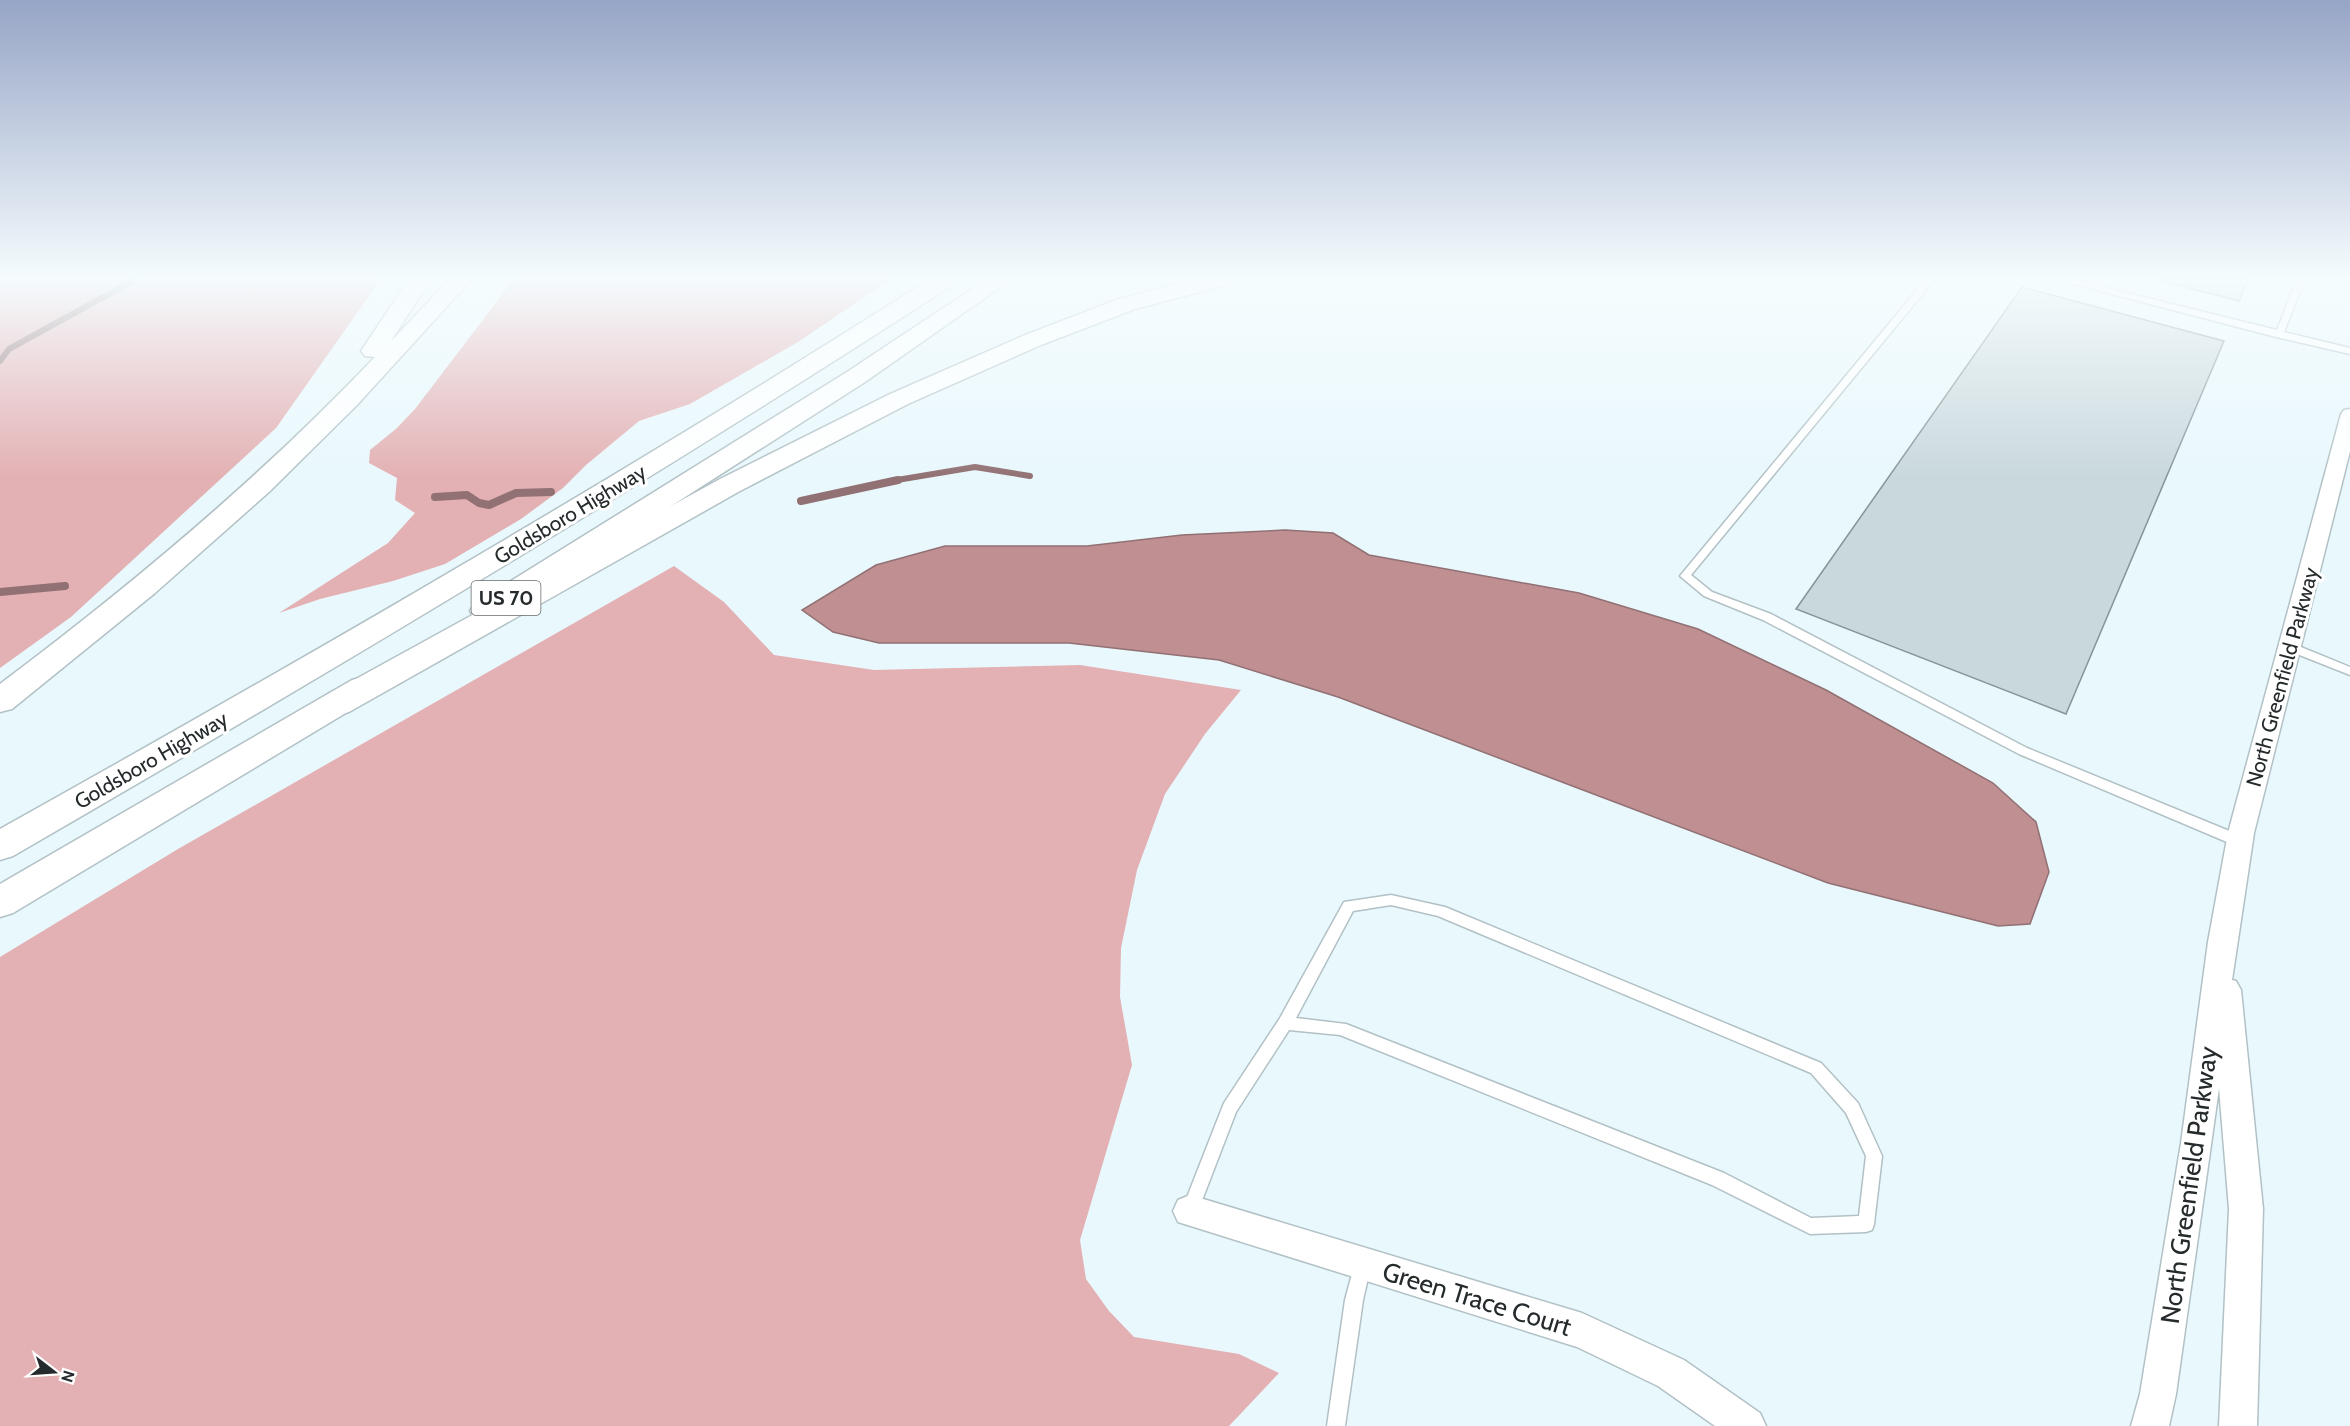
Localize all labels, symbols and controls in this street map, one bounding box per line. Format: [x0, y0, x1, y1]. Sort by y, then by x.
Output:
street label: Goldsboro Highway [490, 459, 651, 569]
street label: North Greenfield Parkway [2241, 564, 2323, 789]
road number: US 70 [472, 581, 540, 615]
street label: Goldsboro Highway [70, 706, 232, 814]
street label: North Greenfield Parkway [2154, 1044, 2224, 1326]
street label: Green Trace Court [1379, 1255, 1575, 1343]
north arrow [24, 1342, 84, 1402]
text: N [57, 1368, 79, 1384]

